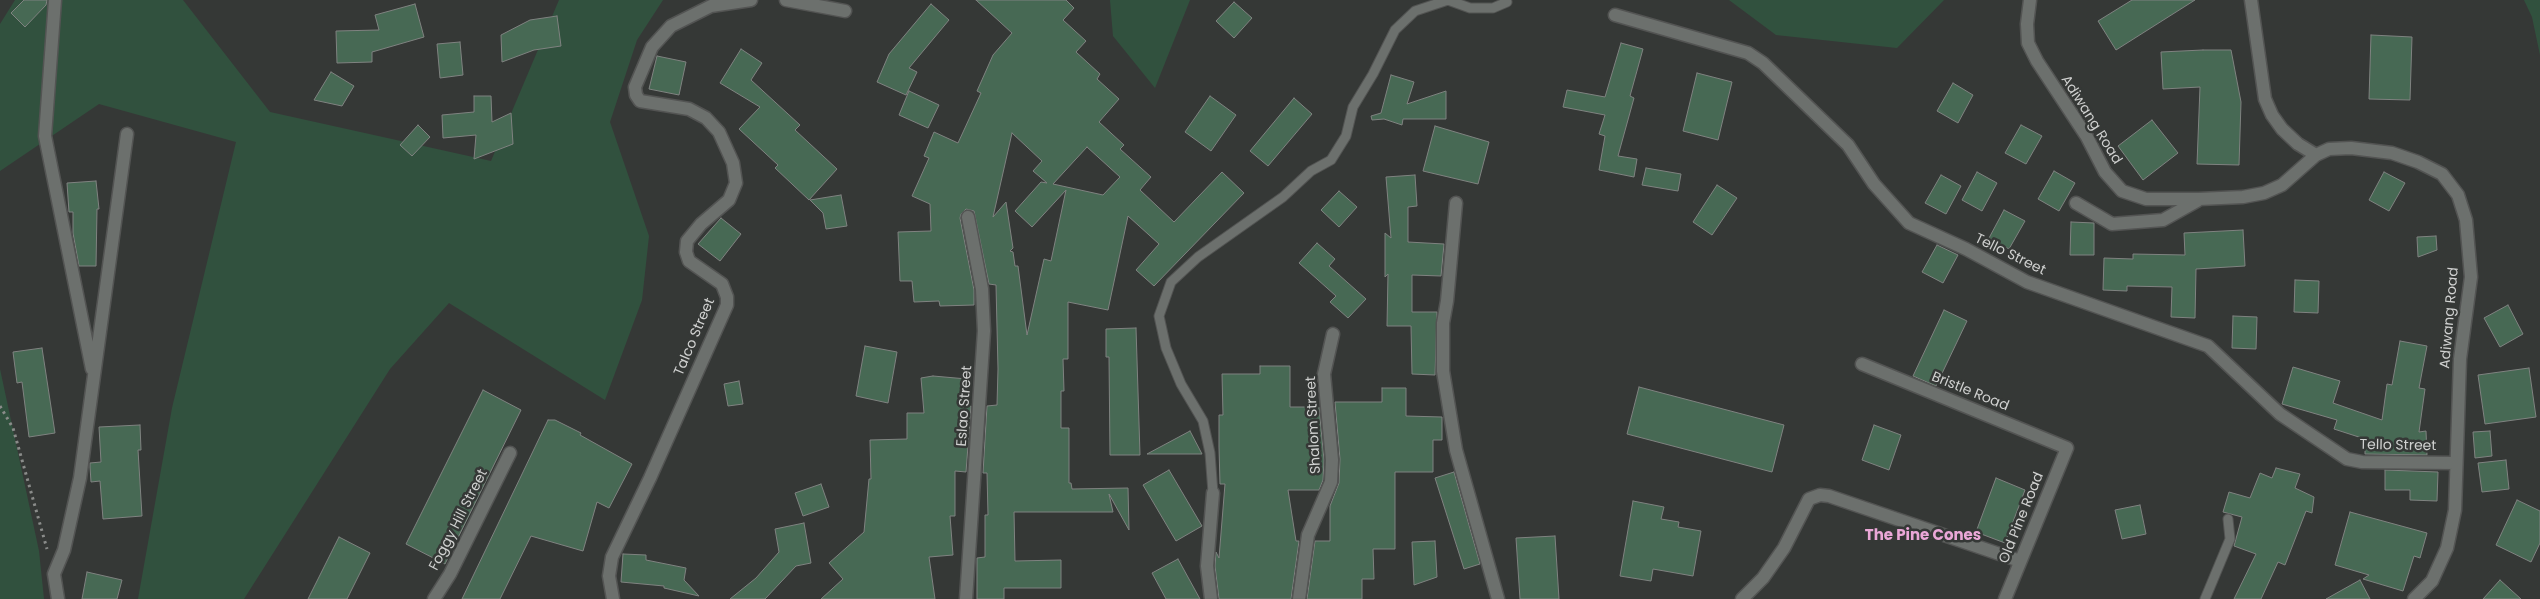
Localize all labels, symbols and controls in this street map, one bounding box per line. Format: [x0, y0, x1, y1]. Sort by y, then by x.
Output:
street label: Adiwang Road [2057, 72, 2125, 168]
street label: Tello Street [1972, 231, 2048, 279]
street label: Adiwang Road [2437, 267, 2463, 369]
street label: Talco Street [671, 296, 719, 378]
street label: Eslao Street [954, 365, 976, 447]
street label: Bristle Road [1929, 369, 2011, 415]
street label: Shalom Street [1303, 376, 1325, 474]
street label: Tello Street [2359, 437, 2437, 455]
street label: Foggy Hill Street [426, 467, 492, 573]
street label: Old Pine Road [1996, 470, 2048, 566]
district label: The Pine Cones [1865, 527, 1981, 545]

